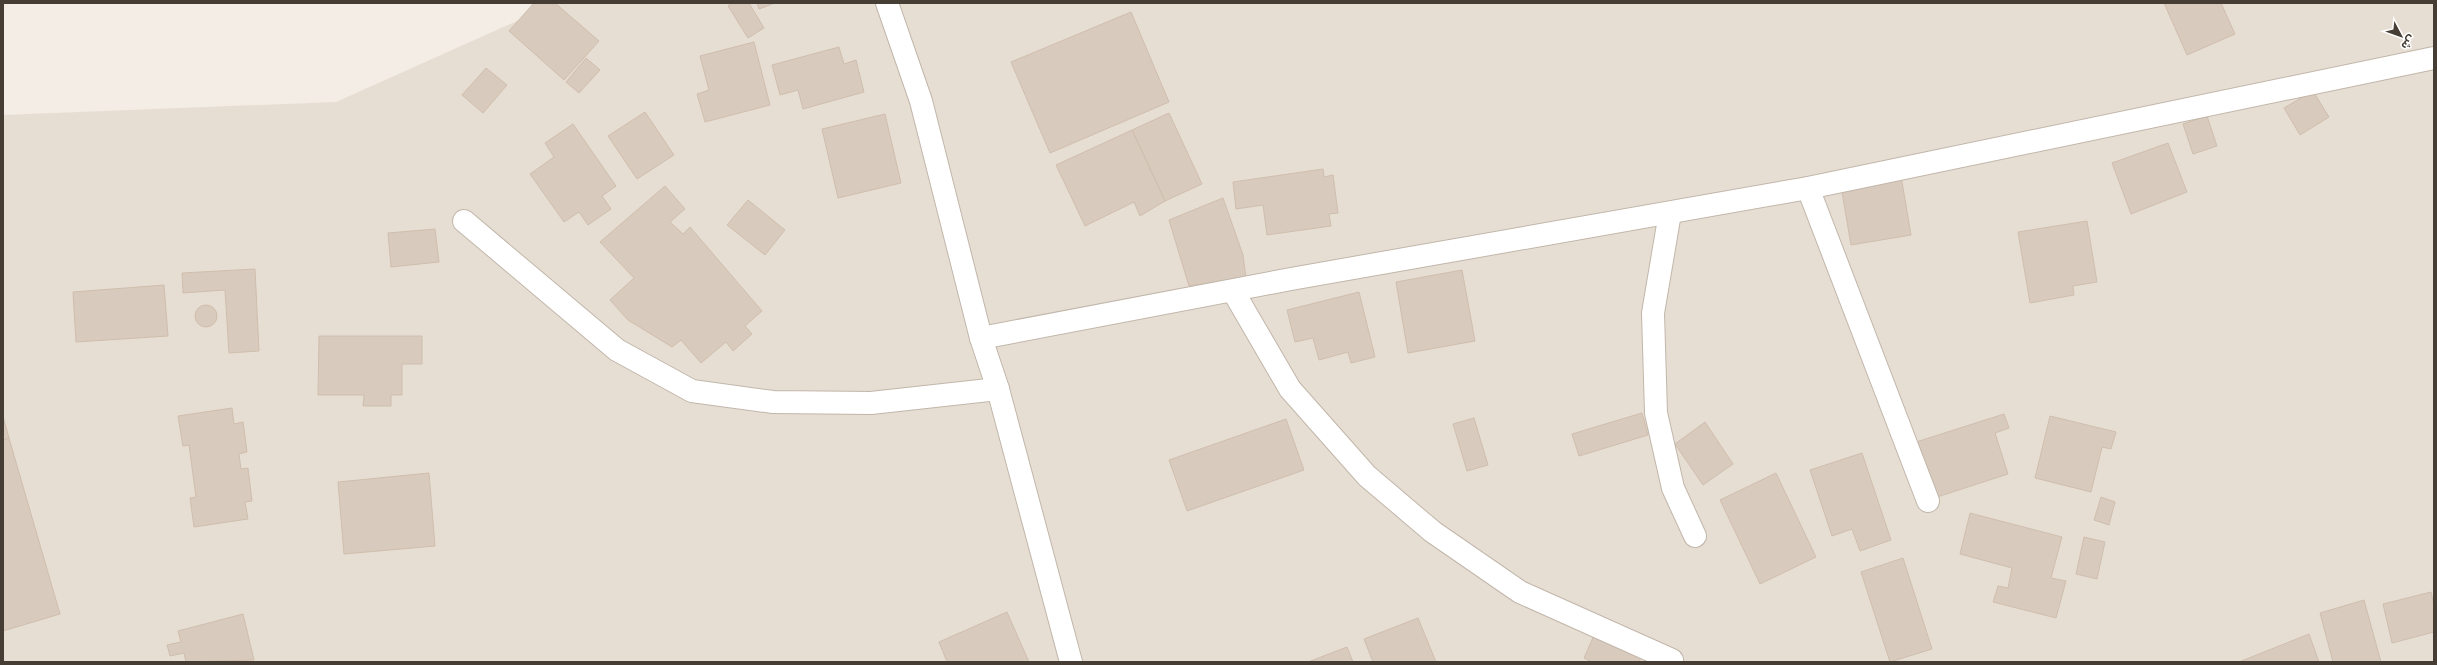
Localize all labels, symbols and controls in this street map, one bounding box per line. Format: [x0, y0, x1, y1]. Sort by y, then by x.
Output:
north arrow [2381, 16, 2421, 56]
text: ش [2398, 32, 2419, 53]

